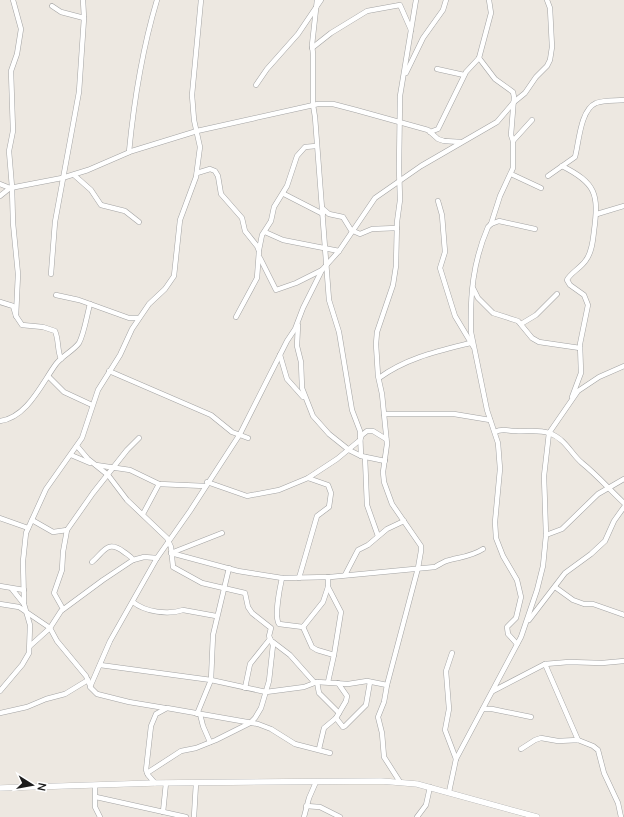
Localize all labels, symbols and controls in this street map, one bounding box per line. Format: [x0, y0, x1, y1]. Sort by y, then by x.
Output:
north arrow [12, 765, 52, 805]
text: N [34, 782, 50, 792]

